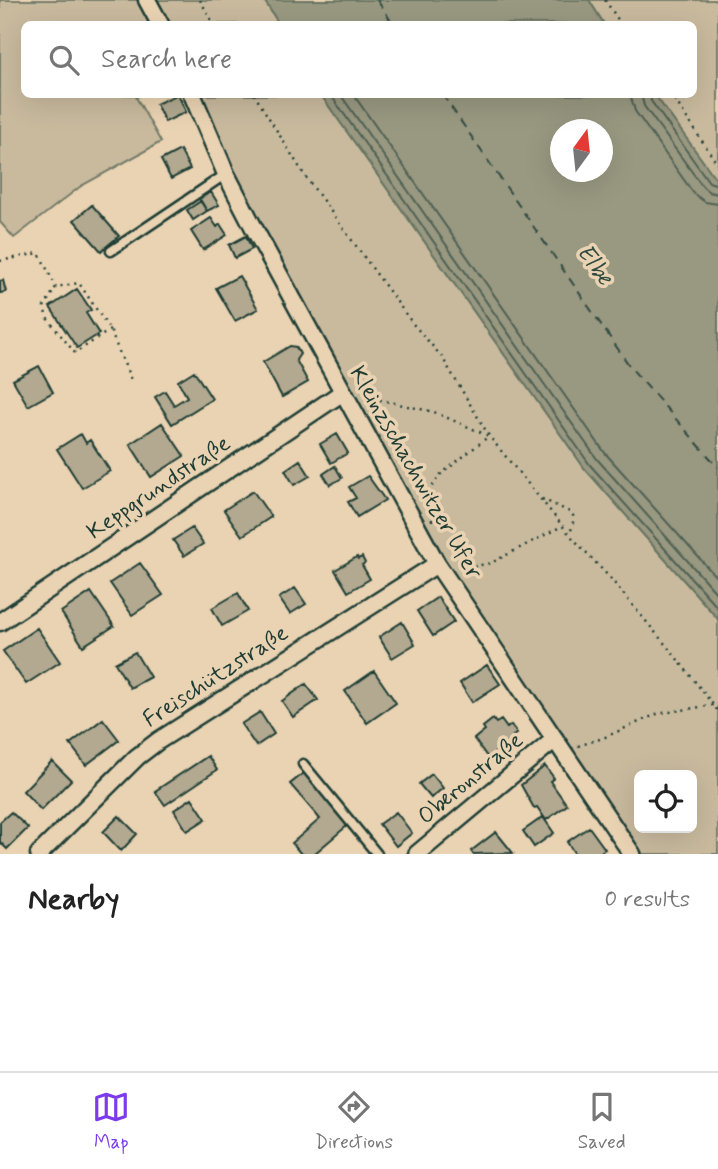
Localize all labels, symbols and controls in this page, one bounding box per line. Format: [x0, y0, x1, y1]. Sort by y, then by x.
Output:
search box [21, 21, 697, 98]
icon: search [45, 41, 83, 79]
text: Search here [101, 43, 232, 77]
north arrow [550, 119, 613, 182]
water label: Elbe [569, 238, 620, 293]
street label: Kleinzschachwitzer Ufer [342, 361, 488, 585]
street label: Keppgrundstraße [81, 429, 237, 547]
street label: Freischützstraße [138, 619, 294, 735]
street label: Oberonstraße [412, 726, 530, 832]
map controls [634, 770, 697, 833]
button: locate [634, 770, 697, 833]
text: Nearby [28, 880, 119, 919]
text: 0 results [604, 885, 690, 915]
tab: Map [92, 1088, 130, 1155]
tab: Directions [315, 1088, 393, 1155]
tab: Saved [578, 1088, 626, 1155]

